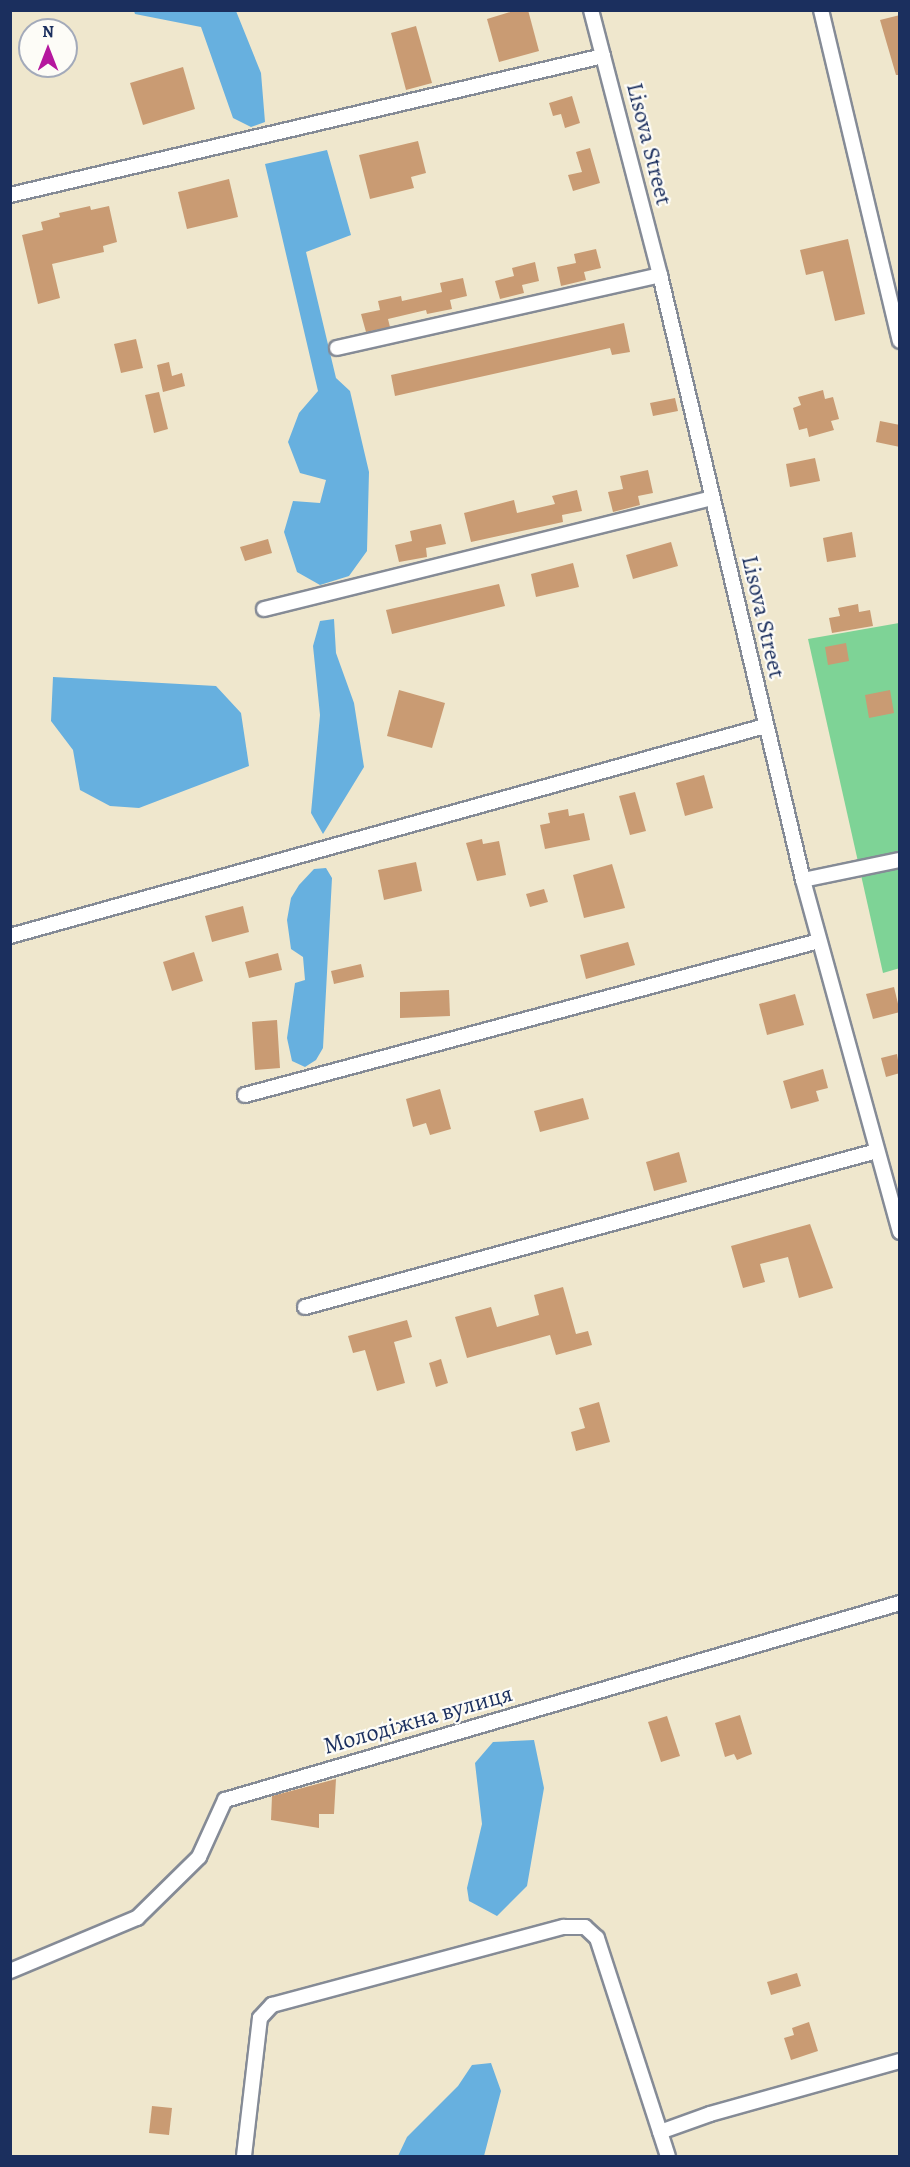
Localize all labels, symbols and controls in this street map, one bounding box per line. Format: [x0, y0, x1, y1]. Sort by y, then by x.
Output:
north arrow [18, 18, 78, 78]
text: N [42, 21, 54, 43]
street label: Lisova Street [620, 80, 678, 208]
street label: Lisova Street [735, 553, 791, 681]
street label: Молодіжна вулиця [320, 1679, 516, 1761]

